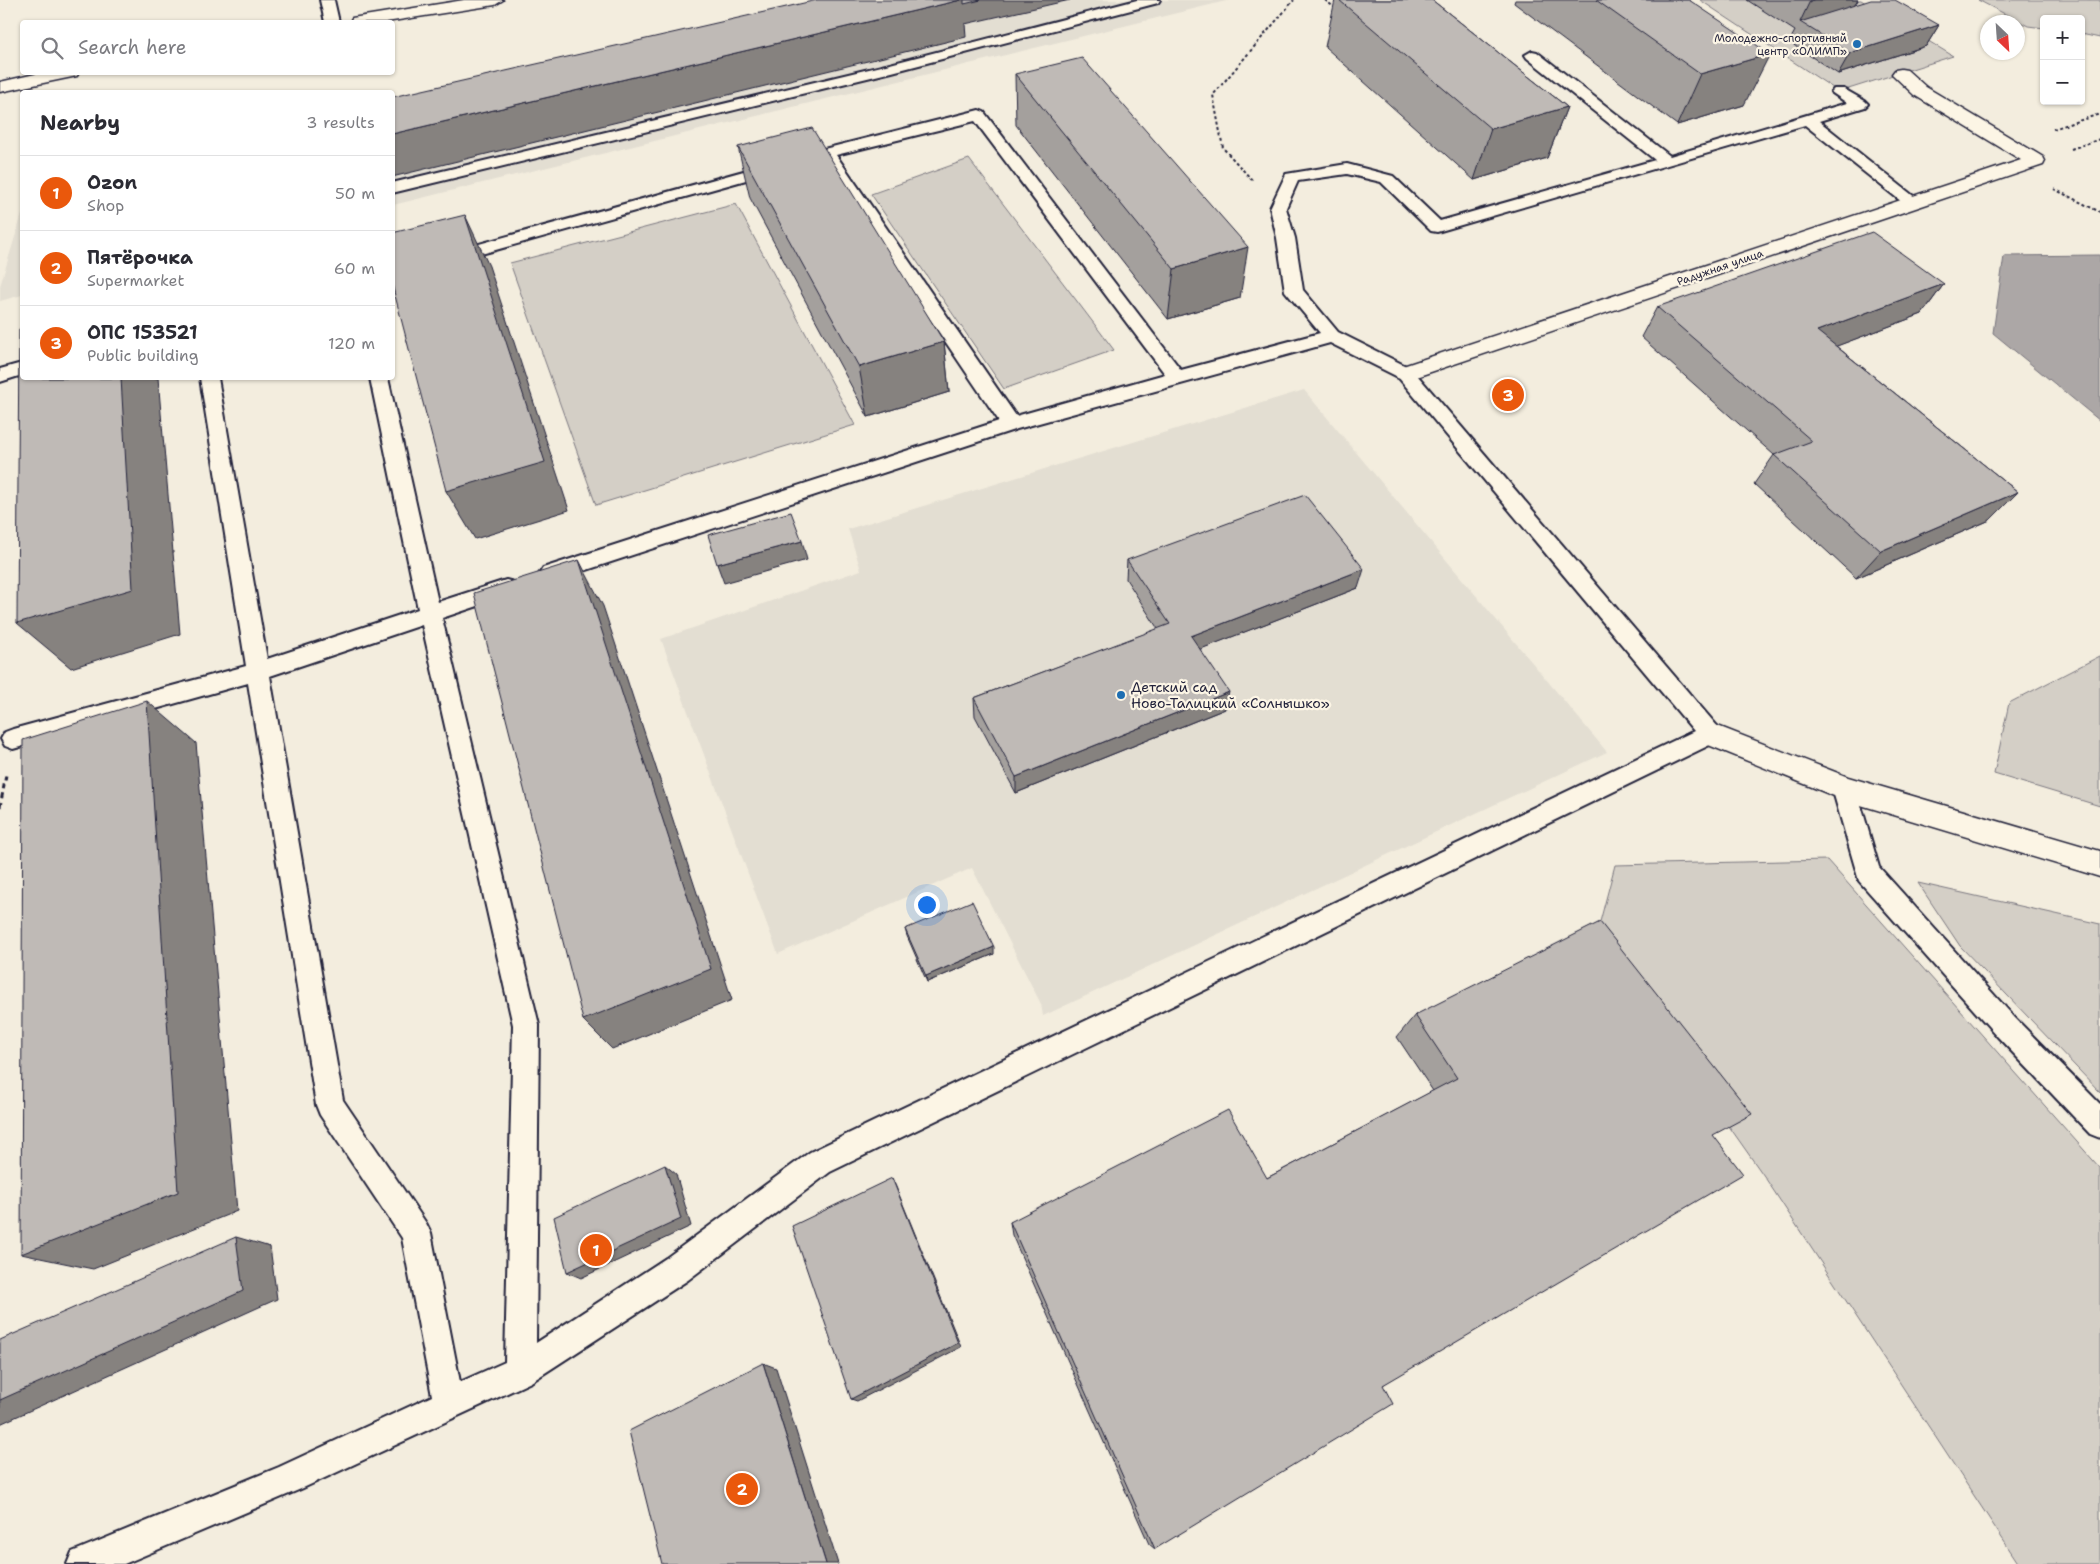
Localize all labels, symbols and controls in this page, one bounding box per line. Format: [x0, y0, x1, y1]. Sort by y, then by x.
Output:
north arrow [1980, 15, 2025, 60]
map controls [2040, 15, 2085, 105]
button: + [2040, 15, 2085, 60]
search box [20, 20, 395, 75]
place label: Молодежно-спортивный центр «ОЛИМП» [1714, 31, 1847, 59]
icon: search [38, 34, 66, 62]
text: Search here [78, 35, 187, 60]
marker: Молодежно-спортивный центр «ОЛИМП» [1851, 38, 1863, 50]
button: − [2040, 60, 2085, 105]
text: Nearby [40, 109, 120, 137]
text: 3 results [306, 112, 375, 133]
text: Ozon [87, 170, 137, 195]
text: 1 [52, 183, 60, 204]
text: 50 m [335, 183, 375, 204]
text: Shop [87, 195, 124, 216]
text: Пятёрочка [87, 245, 193, 270]
street label: Радужная улица [1675, 246, 1766, 289]
text: 2 [50, 258, 62, 279]
text: 60 m [334, 258, 375, 279]
text: Supermarket [87, 270, 184, 291]
text: ОПС 153521 [87, 320, 198, 345]
text: 3 [50, 333, 62, 354]
text: 120 m [328, 333, 375, 354]
text: Public building [87, 345, 199, 366]
pin: 3 [1492, 376, 1524, 414]
place label: Детский сад Ново-Талицкий «Солнышко» [1131, 678, 1330, 712]
marker: Детский сад Ново-Талицкий «Солнышко» [1115, 689, 1127, 701]
your location [914, 892, 940, 918]
pin: 1 [580, 1231, 612, 1269]
pin: 2 [726, 1470, 758, 1508]

